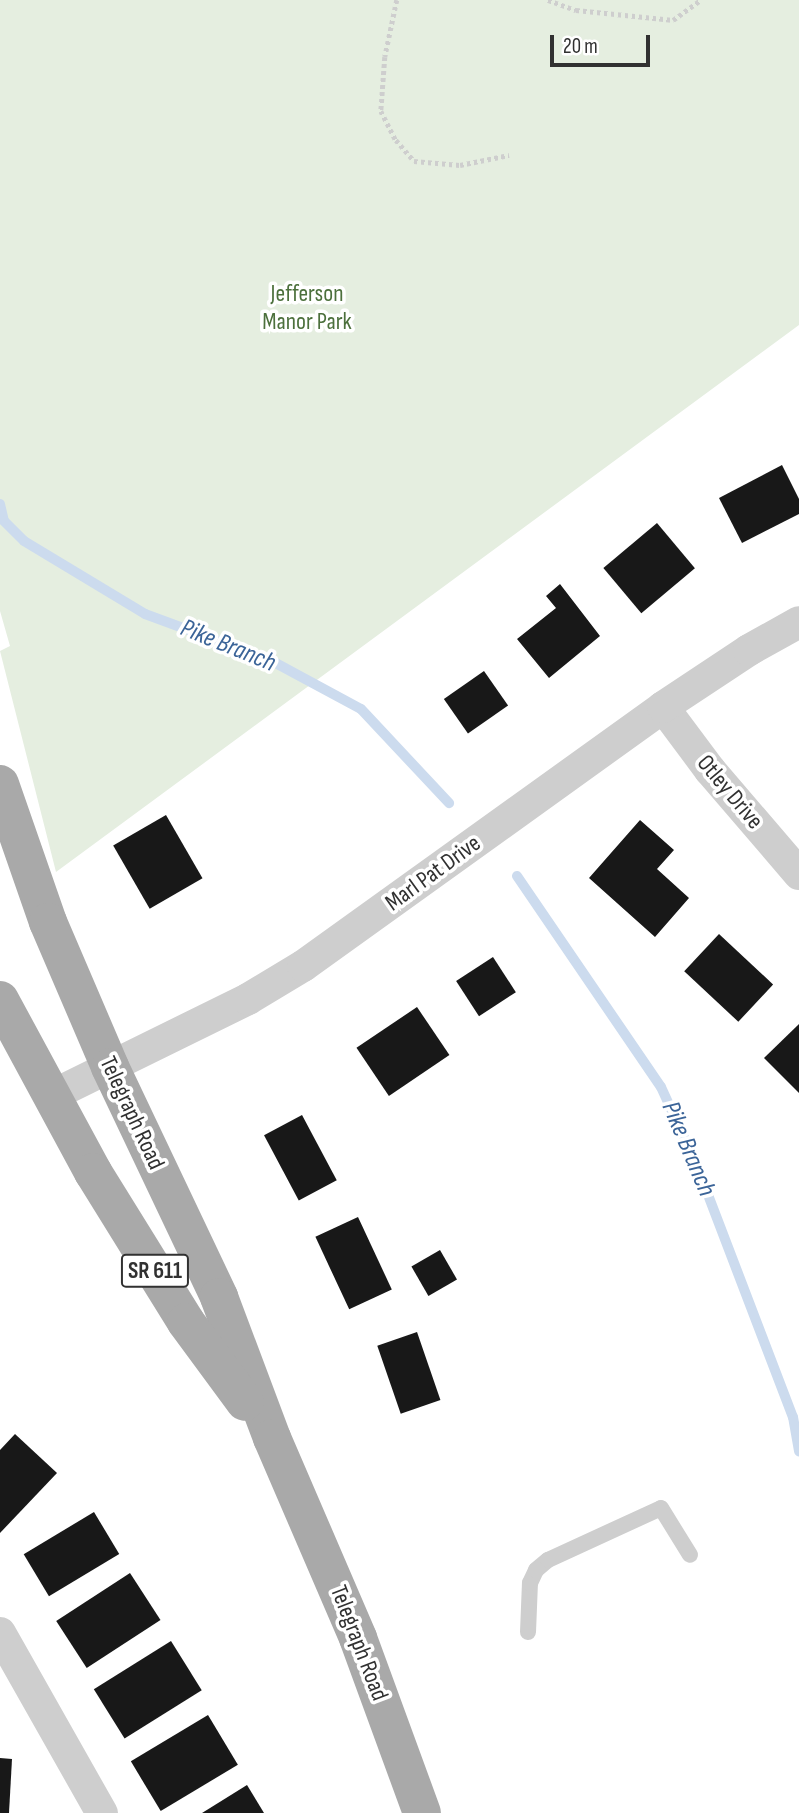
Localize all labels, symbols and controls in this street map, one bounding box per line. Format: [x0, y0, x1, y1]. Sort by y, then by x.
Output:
scale bar [554, 21, 654, 65]
text: 20 m [563, 34, 598, 59]
park label: Jefferson Manor Park [262, 280, 352, 336]
water label: Pike Branch [176, 613, 280, 679]
street label: Otley Drive [691, 749, 769, 835]
street label: Marl Pat Drive [380, 829, 486, 917]
street label: Telegraph Road [93, 1052, 171, 1174]
water label: Pike Branch [654, 1097, 722, 1201]
road number: SR 611 [120, 1252, 190, 1290]
street label: Telegraph Road [324, 1581, 394, 1705]

